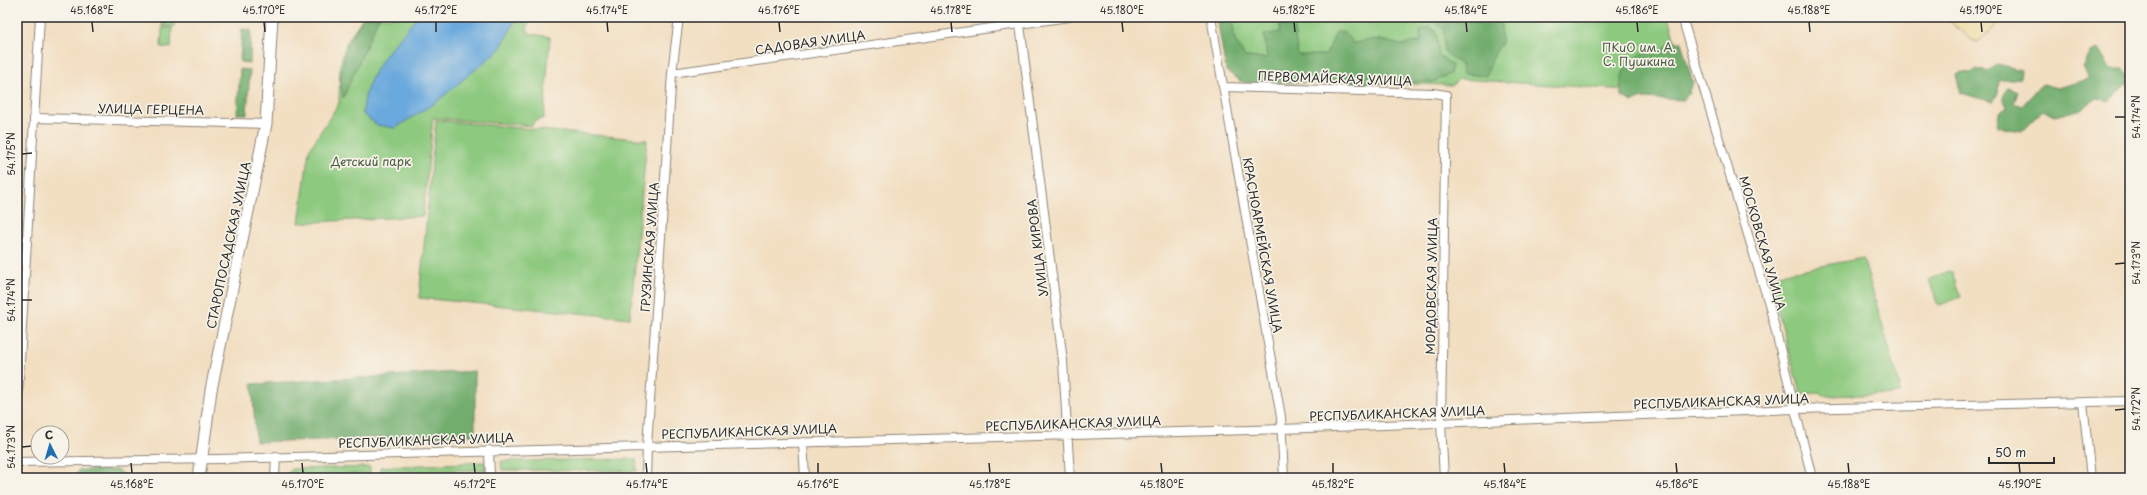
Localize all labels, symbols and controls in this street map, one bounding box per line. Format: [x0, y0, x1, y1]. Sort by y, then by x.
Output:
text: 45.168°E [70, 2, 114, 17]
text: 45.170°E [243, 2, 285, 17]
text: 45.172°E [415, 2, 457, 17]
text: 45.174°E [586, 2, 628, 17]
text: 45.176°E [758, 2, 800, 17]
text: 45.178°E [930, 2, 972, 17]
text: 45.180°E [1100, 2, 1144, 17]
text: 45.182°E [1273, 2, 1315, 17]
text: 45.184°E [1444, 2, 1488, 17]
text: 45.186°E [1615, 2, 1659, 17]
text: 45.188°E [1788, 2, 1830, 17]
text: 45.190°E [1959, 2, 2003, 17]
street label: САДОВАЯ УЛИЦА [754, 25, 866, 59]
park label: ПКиО им. А. С. Пушкина [1602, 38, 1676, 70]
street label: ПЕРВОМАЙСКАЯ УЛИЦА [1258, 66, 1412, 90]
text: 54.174°N [2128, 95, 2143, 139]
street label: УЛИЦА ГЕРЦЕНА [98, 99, 204, 119]
text: 54.175°N [3, 132, 18, 176]
park label: Детский парк [330, 152, 412, 170]
street label: КРАСНОАРМЕЙСКАЯ УЛИЦА [1239, 156, 1287, 334]
street label: СТАРОПОСАДСКАЯ УЛИЦА [201, 160, 255, 330]
street label: МОСКОВСКАЯ УЛИЦА [1735, 174, 1791, 312]
street label: ГРУЗИНСКАЯ УЛИЦА [635, 181, 663, 313]
street label: УЛИЦА КИРОВА [1022, 198, 1052, 298]
street label: МОРДОВСКАЯ УЛИЦА [1421, 217, 1441, 355]
text: 54.173°N [2128, 241, 2143, 285]
text: 54.174°N [3, 278, 18, 322]
text: 54.172°N [2128, 387, 2143, 431]
street label: РЕСПУБЛИКАНСКАЯ УЛИЦА [1633, 389, 1809, 413]
street label: РЕСПУБЛИКАНСКАЯ УЛИЦА [1309, 401, 1485, 425]
street label: РЕСПУБЛИКАНСКАЯ УЛИЦА [985, 411, 1161, 435]
street label: РЕСПУБЛИКАНСКАЯ УЛИЦА [661, 419, 837, 443]
text: 54.173°N [3, 425, 18, 469]
north arrow [30, 425, 70, 465]
text: С [44, 426, 54, 443]
street label: РЕСПУБЛИКАНСКАЯ УЛИЦА [338, 428, 514, 452]
scale bar [1989, 439, 2054, 465]
text: 50 m [1995, 443, 2026, 461]
text: 45.168°E [110, 476, 154, 491]
text: 45.170°E [282, 476, 324, 491]
text: 45.172°E [454, 476, 496, 491]
text: 45.174°E [626, 476, 668, 491]
text: 45.176°E [797, 476, 839, 491]
text: 45.178°E [969, 476, 1011, 491]
text: 45.180°E [1140, 476, 1184, 491]
text: 45.182°E [1312, 476, 1354, 491]
text: 45.184°E [1483, 476, 1527, 491]
text: 45.186°E [1655, 476, 1699, 491]
text: 45.188°E [1828, 476, 1870, 491]
text: 45.190°E [1998, 476, 2042, 491]

